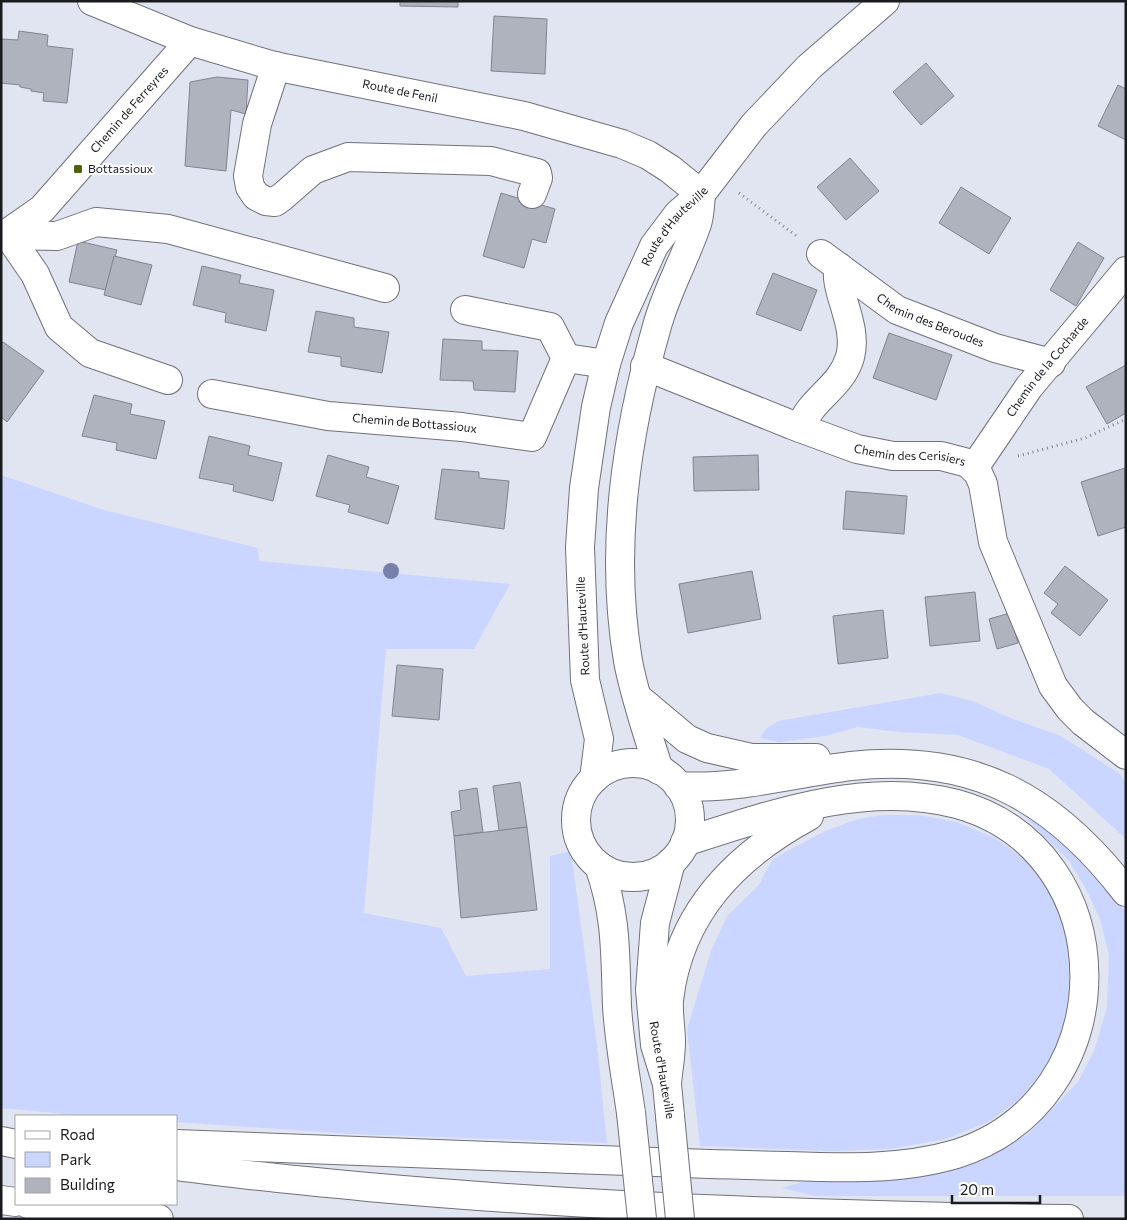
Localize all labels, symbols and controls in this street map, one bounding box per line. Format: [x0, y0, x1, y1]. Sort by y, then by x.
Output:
street label: Chemin de Ferreyres [87, 63, 171, 155]
street label: Route de Fenil [361, 76, 439, 105]
place label: Bottassioux [88, 161, 154, 175]
marker: Bottassioux [72, 163, 84, 175]
street label: Route d'Hauteville [638, 183, 710, 268]
street label: Chemin des Beroudes [874, 289, 987, 349]
street label: Chemin de la Cocharde [1003, 314, 1091, 419]
street label: Chemin de Bottassioux [352, 410, 479, 435]
street label: Chemin des Cerisiers [853, 441, 967, 468]
street label: Route d'Hauteville [572, 576, 592, 676]
street label: Route d'Hauteville [647, 1020, 678, 1120]
legend [15, 1115, 178, 1205]
text: Road [60, 1125, 95, 1143]
text: Park [60, 1150, 91, 1168]
scale bar [952, 1172, 1040, 1204]
text: Building [60, 1175, 115, 1193]
text: 20 m [960, 1180, 994, 1198]

